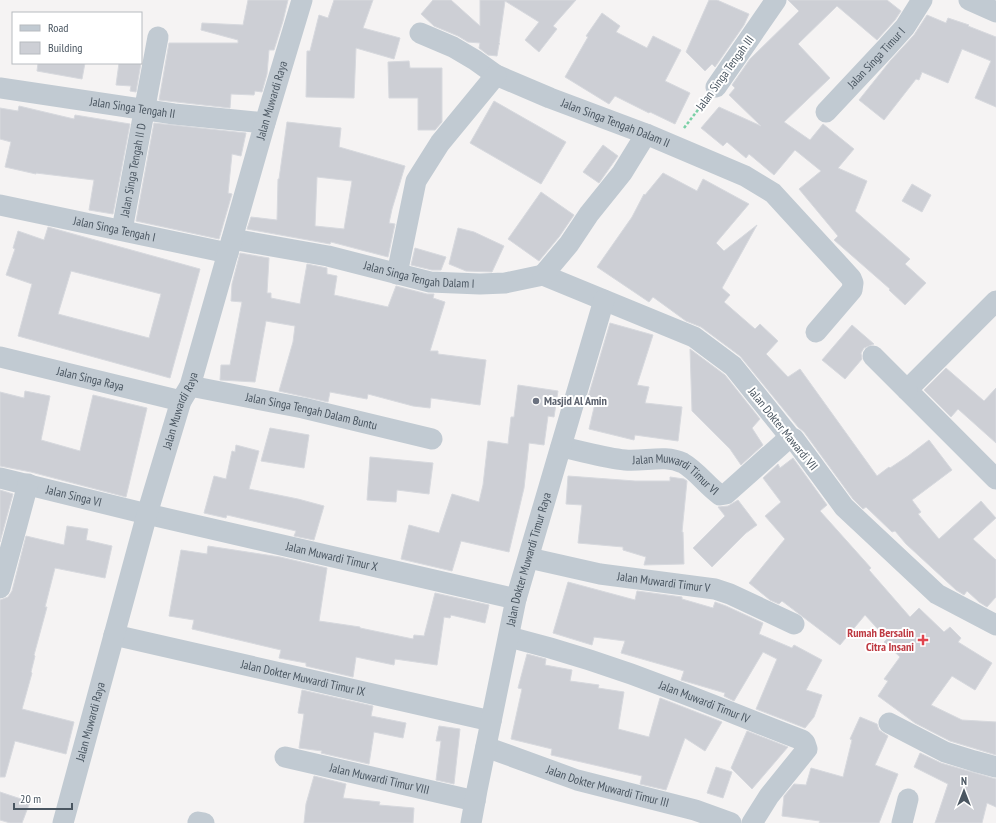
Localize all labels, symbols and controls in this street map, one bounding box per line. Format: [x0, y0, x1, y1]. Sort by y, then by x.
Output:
legend [12, 12, 142, 64]
text: Road [48, 20, 68, 35]
street label: Jalan Singa Timur I [843, 24, 908, 92]
street label: Jalan Singa Tengah III [692, 32, 757, 114]
text: Building [48, 40, 83, 55]
street label: Jalan Muwardi Raya [252, 59, 290, 142]
street label: Jalan Singa Tengah II [88, 93, 176, 121]
street label: Jalan Singa Tengah Dalam II [558, 95, 672, 150]
street label: Jalan Singa Tengah II D [116, 122, 149, 219]
street label: Jalan Singa Tengah I [71, 212, 157, 245]
street label: Jalan Singa Tengah Dalam I [361, 257, 475, 291]
street label: Jalan Singa Raya [54, 363, 126, 394]
street label: Jalan Muwardi Raya [159, 370, 201, 452]
street label: Jalan Dokter Mawardi VII [745, 384, 821, 473]
street label: Jalan Singa Tengah Dalam Buntu [243, 389, 379, 433]
place label: Masjid Al Amin [544, 393, 607, 408]
marker: Masjid Al Amin [531, 396, 541, 406]
street label: Jalan Muwardi Timur VI [631, 451, 722, 498]
street label: Jalan Singa VI [44, 481, 103, 510]
street label: Jalan Dokter Muwardi Timur Raya [502, 490, 554, 628]
street label: Jalan Muwardi Timur X [284, 538, 379, 574]
street label: Jalan Muwardi Timur V [615, 568, 711, 595]
place label: Rumah Bersalin Citra Insani [847, 625, 914, 654]
marker: Rumah Bersalin Citra Insani [917, 634, 929, 646]
street label: Jalan Dokter Muwardi Timur IX [239, 656, 367, 699]
street label: Jalan Muwardi Timur IV [656, 677, 753, 726]
street label: Jalan Muwardi Raya [72, 680, 108, 764]
street label: Jalan Muwardi Timur VIII [327, 759, 431, 797]
street label: Jalan Dokter Muwardi Timur III [543, 761, 671, 810]
north arrow [944, 771, 984, 811]
text: N [961, 774, 967, 788]
scale bar [14, 785, 72, 811]
text: 20 m [20, 791, 41, 806]

